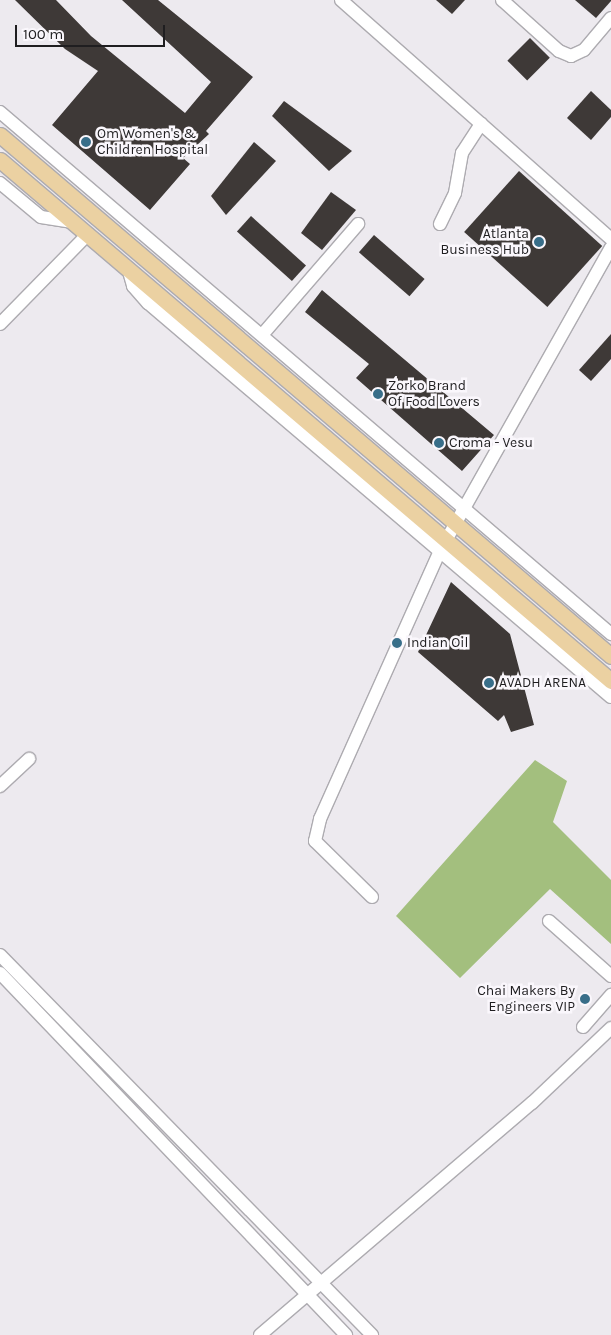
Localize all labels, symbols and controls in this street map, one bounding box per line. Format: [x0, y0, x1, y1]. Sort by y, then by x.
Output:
scale bar [18, 15, 168, 47]
text: 100 m [23, 25, 63, 43]
place label: Om Women's & Children Hospital [97, 126, 208, 158]
marker: Om Women's & Children Hospital [79, 135, 93, 149]
place label: Atlanta Business Hub [440, 226, 529, 258]
marker: Atlanta Business Hub [533, 236, 545, 248]
place label: Zorko Brand Of Food Lovers [388, 378, 480, 411]
marker: Zorko Brand Of Food Lovers [372, 388, 384, 400]
place label: Croma - Vesu [449, 435, 533, 451]
marker: Croma - Vesu [433, 437, 445, 449]
place label: Indian Oil [407, 635, 468, 651]
marker: Indian Oil [391, 637, 403, 649]
place label: AVADH ARENA [499, 675, 586, 691]
marker: AVADH ARENA [483, 677, 495, 689]
place label: Chai Makers By Engineers VIP [477, 983, 575, 1016]
marker: Chai Makers By Engineers VIP [579, 993, 591, 1005]

